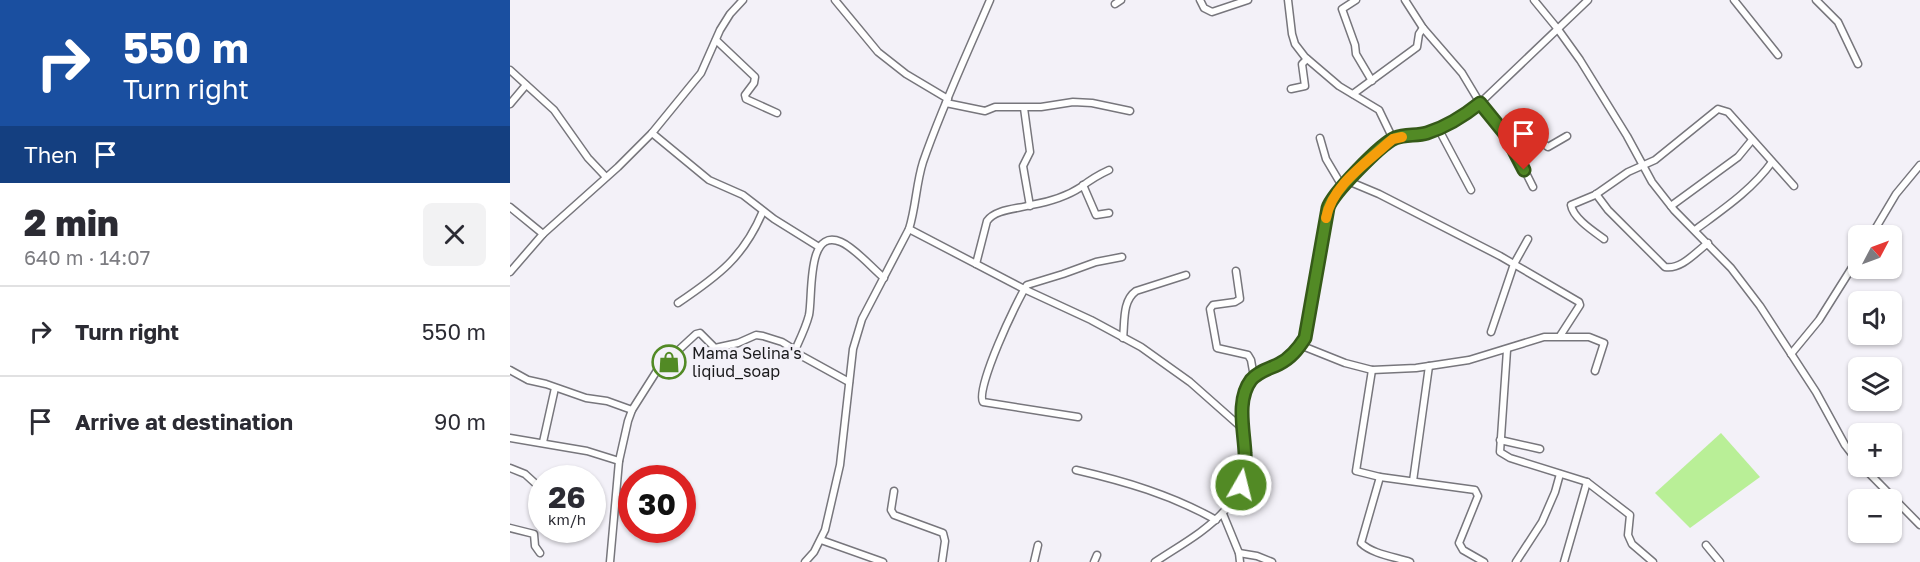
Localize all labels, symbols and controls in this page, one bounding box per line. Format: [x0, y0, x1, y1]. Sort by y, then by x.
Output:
text: 550 m [123, 22, 249, 72]
icon: right [24, 24, 102, 102]
text: Turn right [123, 73, 249, 105]
pin [1498, 108, 1549, 170]
icon: arrive [1507, 117, 1540, 150]
icon: arrive [89, 138, 122, 171]
text: Then [24, 141, 77, 168]
text: 2 min [24, 201, 119, 244]
button: close [423, 203, 486, 266]
north arrow [1848, 225, 1902, 279]
map controls [1848, 225, 1902, 543]
text: 640 m · 14:07 [24, 245, 150, 269]
button: sound [1848, 291, 1902, 345]
icon: right [24, 315, 57, 348]
text: Turn right [75, 318, 179, 345]
text: 550 m [422, 318, 486, 345]
place label: Mama Selina's liqiud_soap [692, 343, 802, 381]
shop icon: Mama Selina's liqiud_soap [651, 344, 687, 380]
button: layers [1848, 357, 1902, 411]
icon: arrive [24, 405, 57, 438]
text: Arrive at destination [75, 408, 293, 435]
text: 90 m [434, 408, 486, 435]
button: + [1848, 423, 1902, 477]
position arrow [1209, 453, 1273, 517]
speed limit sign: 30 [618, 465, 696, 543]
text: 26 [548, 479, 586, 515]
button: − [1848, 489, 1902, 543]
text: km/h [548, 510, 586, 528]

